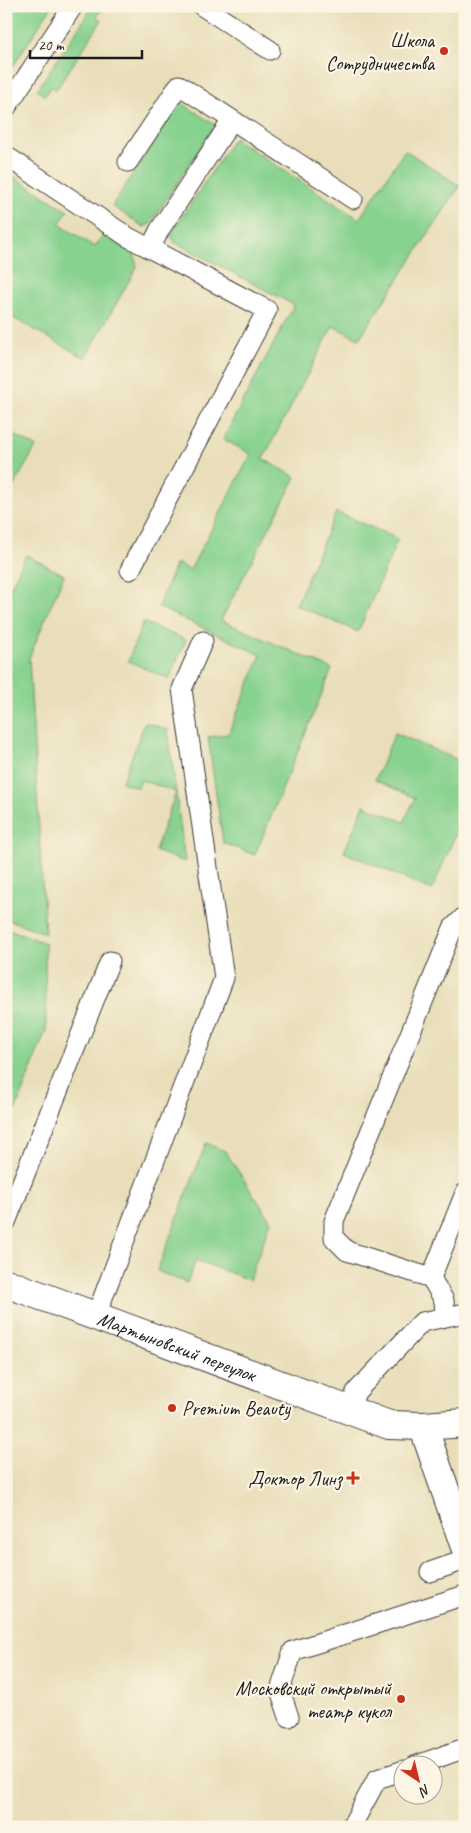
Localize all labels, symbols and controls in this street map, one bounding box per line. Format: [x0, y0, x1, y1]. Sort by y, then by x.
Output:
scale bar [30, 28, 142, 60]
place label: Школа Сотрудничества [326, 28, 436, 76]
text: 20 m [38, 36, 65, 55]
marker: Школа Сотрудничества [438, 45, 450, 57]
street label: Мартыновский переулок [94, 1306, 261, 1388]
place label: Premium Beauty [182, 1396, 291, 1421]
marker: Premium Beauty [166, 1402, 178, 1414]
place label: Доктор Линз [248, 1466, 344, 1491]
marker: Доктор Линз [346, 1471, 360, 1485]
place label: Московский открытый театр кукол [236, 1676, 393, 1724]
marker: Московский открытый театр кукол [395, 1693, 407, 1705]
north arrow [394, 1756, 444, 1806]
text: N [415, 1781, 434, 1801]

